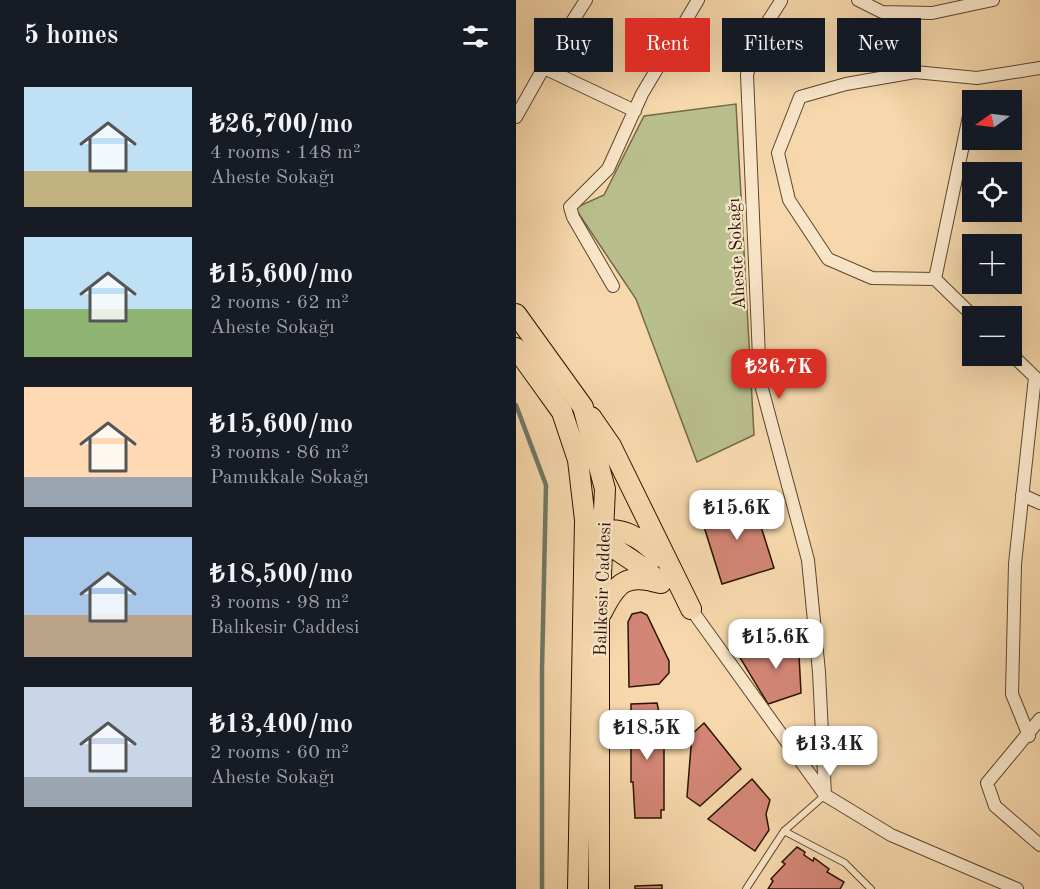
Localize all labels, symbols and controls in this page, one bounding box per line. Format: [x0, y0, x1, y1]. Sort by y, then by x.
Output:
chip: Buy [534, 18, 613, 72]
chip: Rent [625, 18, 710, 72]
chip: Filters [722, 18, 825, 72]
chip: New [837, 18, 921, 72]
icon: filters [459, 20, 492, 53]
text: 5 homes [24, 23, 118, 49]
north arrow [962, 90, 1022, 150]
map controls [962, 90, 1022, 366]
icon: home [72, 111, 144, 183]
text: ₺26,700/mo [210, 112, 353, 138]
text: 4 rooms · 148 m² [210, 143, 360, 163]
button: locate [962, 162, 1022, 222]
text: Aheste Sokağı [210, 168, 335, 188]
street label: Aheste Sokağı [725, 197, 749, 310]
button: + [962, 234, 1022, 294]
icon: home [72, 261, 144, 333]
text: ₺15,600/mo [210, 262, 353, 288]
text: 2 rooms · 62 m² [210, 293, 349, 313]
button: − [962, 306, 1022, 366]
text: Aheste Sokağı [210, 318, 335, 338]
pin: ₺26.7K [730, 349, 828, 400]
text: ₺26.7K [745, 358, 813, 378]
icon: home [72, 411, 144, 483]
text: ₺15,600/mo [210, 412, 353, 438]
text: 3 rooms · 86 m² [210, 443, 349, 463]
text: Pamukkale Sokağı [210, 468, 369, 488]
pin: ₺15.6K [688, 490, 786, 541]
text: ₺15.6K [703, 499, 771, 519]
street label: Balıkesir Caddesi [592, 521, 614, 657]
icon: home [72, 561, 144, 633]
text: ₺18,500/mo [210, 562, 353, 588]
text: 3 rooms · 98 m² [210, 593, 349, 613]
text: Balıkesir Caddesi [210, 618, 359, 638]
pin: ₺15.6K [727, 619, 825, 670]
text: ₺15.6K [742, 628, 810, 648]
pin: ₺18.5K [598, 710, 696, 761]
icon: home [72, 711, 144, 783]
text: ₺13,400/mo [210, 712, 353, 738]
text: ₺18.5K [613, 719, 681, 739]
pin: ₺13.4K [781, 726, 879, 777]
text: ₺13.4K [796, 735, 864, 755]
text: 2 rooms · 60 m² [210, 743, 349, 763]
text: Aheste Sokağı [210, 768, 335, 788]

